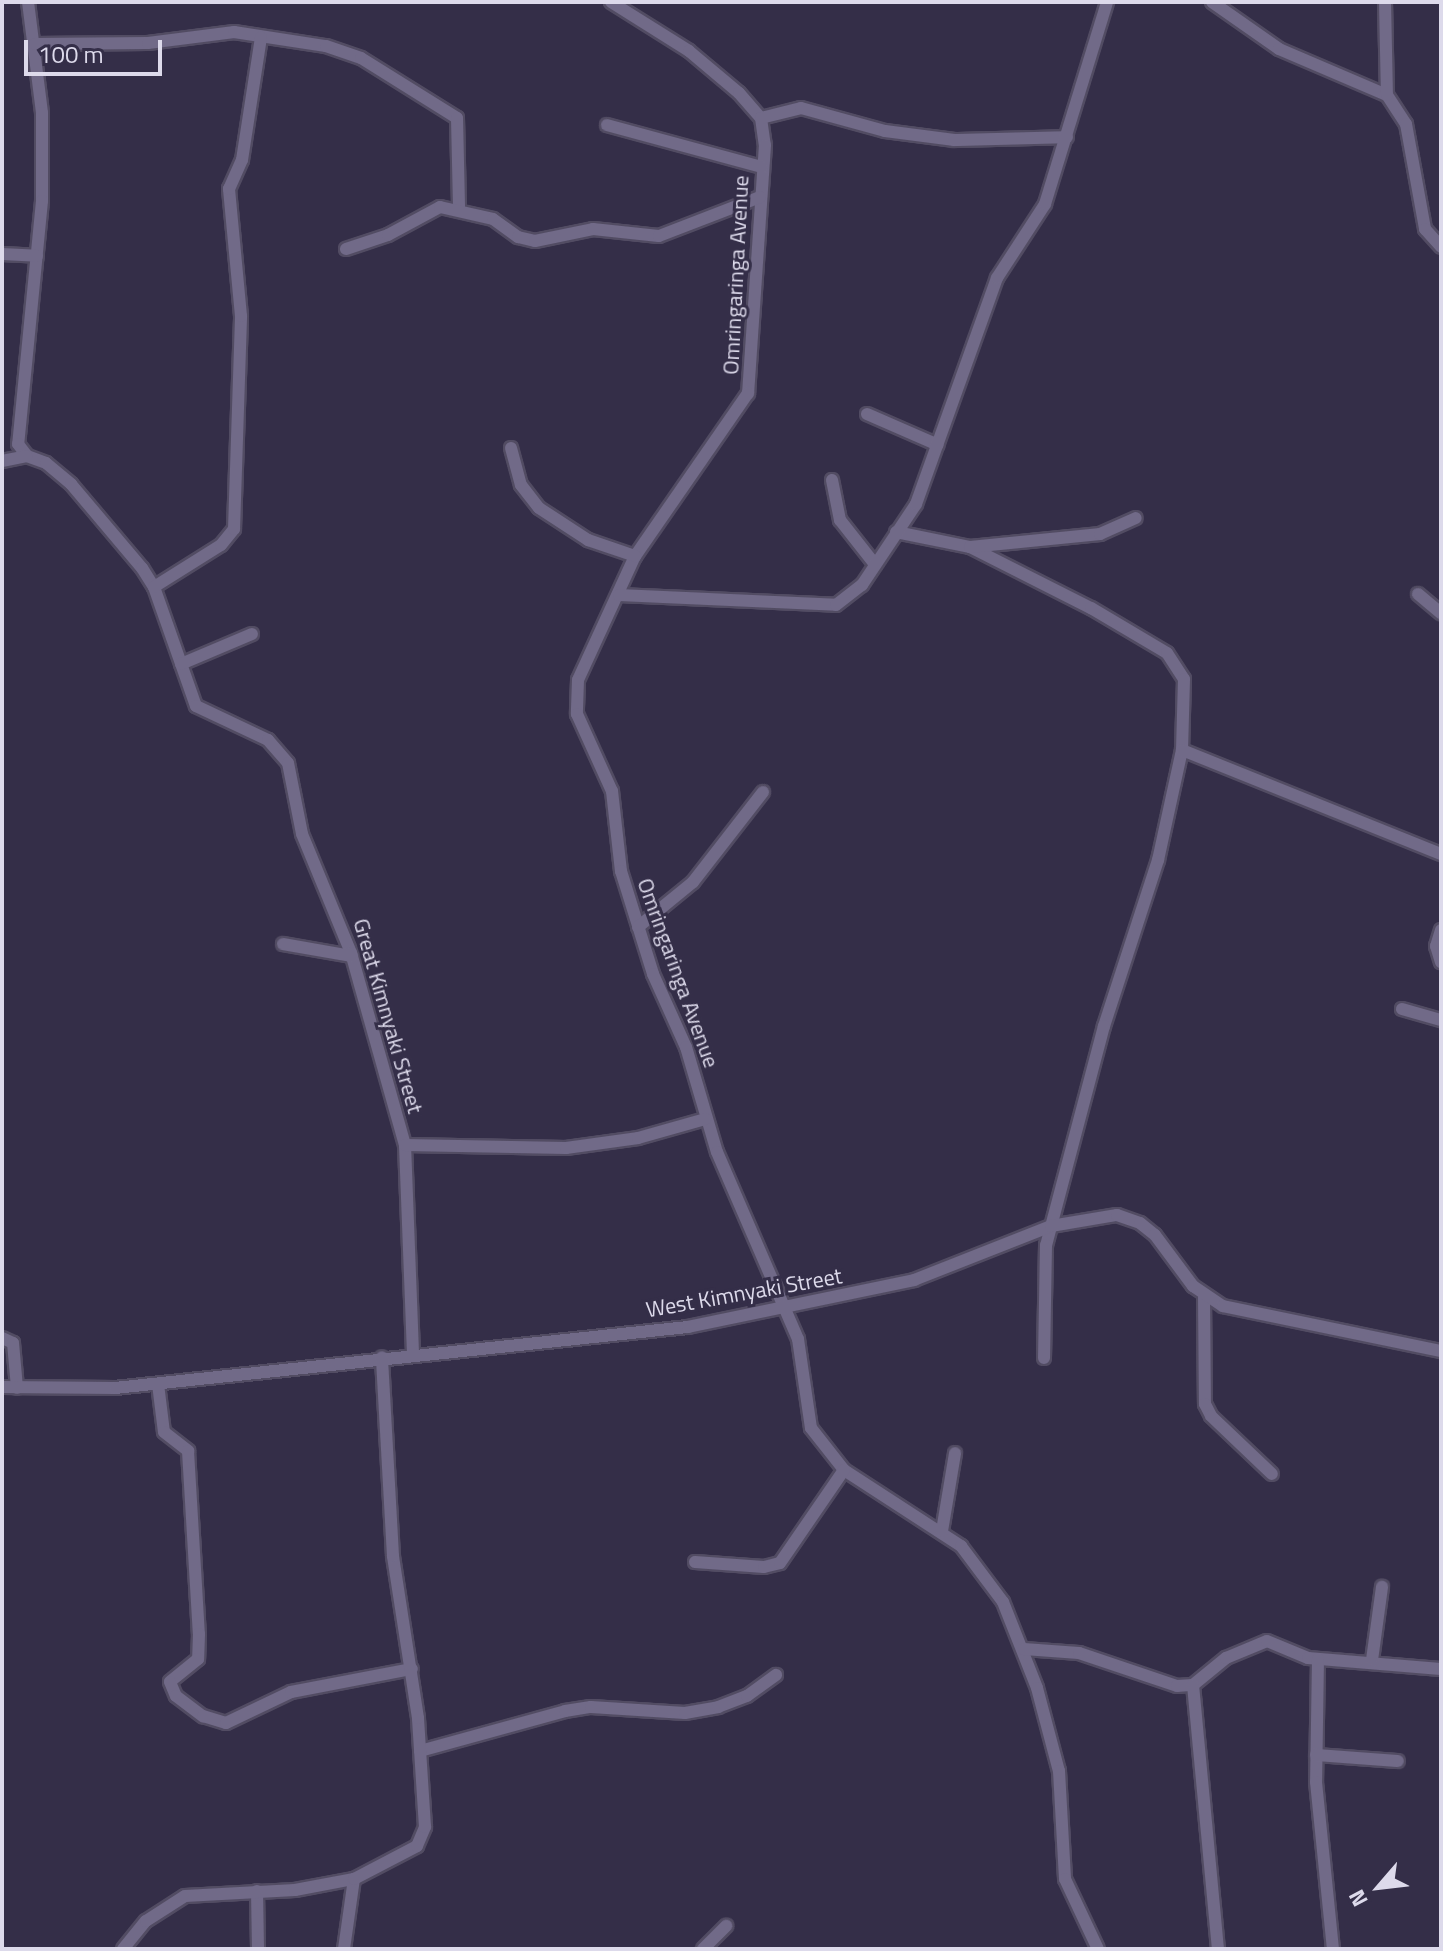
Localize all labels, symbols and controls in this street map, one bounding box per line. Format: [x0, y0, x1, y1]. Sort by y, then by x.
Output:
scale bar [28, 24, 166, 74]
text: 100 m [38, 36, 104, 72]
street label: Omringaringa Avenue [718, 175, 754, 375]
street label: Omringaringa Avenue [631, 875, 725, 1071]
street label: Great Kimnyaki Street [348, 916, 428, 1116]
street label: West Kimnyaki Street [644, 1263, 844, 1323]
north arrow [1339, 1847, 1419, 1927]
text: N [1339, 1884, 1376, 1913]

